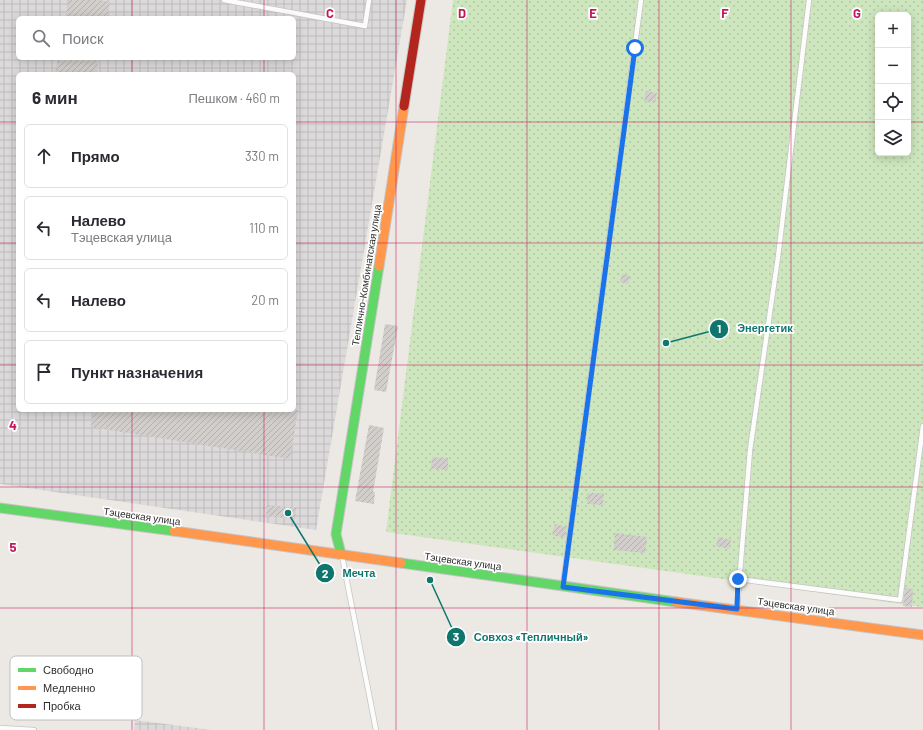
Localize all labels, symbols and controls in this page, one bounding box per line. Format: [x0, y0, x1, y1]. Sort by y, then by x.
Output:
text: C [326, 5, 334, 21]
text: D [458, 5, 466, 21]
text: E [589, 5, 597, 21]
text: F [721, 5, 729, 21]
text: G [853, 5, 861, 21]
map controls [875, 12, 911, 156]
button: + [875, 12, 911, 48]
search box [16, 16, 296, 60]
icon: search [30, 27, 52, 49]
text: Поиск [62, 29, 104, 47]
route start [626, 39, 644, 57]
button: − [875, 48, 911, 84]
button: locate [875, 84, 911, 120]
text: 6 мин [32, 87, 78, 107]
text: Пешком · 460 m [189, 90, 280, 106]
button: layers [875, 120, 911, 156]
icon: ahead [33, 145, 55, 167]
text: Прямо [71, 147, 120, 165]
text: 330 m [245, 148, 279, 164]
street label: Теплично-Комбинатская улица [349, 203, 383, 347]
text: Налево [71, 211, 126, 229]
icon: left [33, 217, 55, 239]
text: 110 m [249, 220, 279, 236]
text: Тэцевская улица [71, 229, 172, 245]
icon: left [33, 289, 55, 311]
text: Налево [71, 291, 126, 309]
text: 20 m [251, 292, 279, 308]
callout: Энергетик [709, 317, 801, 340]
text: 1 [717, 321, 721, 335]
text: Энергетик [737, 321, 793, 334]
icon: arrive [33, 361, 55, 383]
text: Пункт назначения [71, 363, 203, 381]
text: 4 [9, 417, 17, 433]
street label: Тэцевская улица [103, 505, 182, 527]
text: 5 [9, 539, 17, 555]
street label: Тэцевская улица [424, 550, 503, 572]
callout: Мечта [315, 562, 383, 585]
text: 2 [322, 566, 329, 580]
text: Мечта [343, 566, 376, 579]
route end [729, 570, 747, 588]
street label: Тэцевская улица [757, 595, 836, 617]
callout: Совхоз «Тепличный» [446, 625, 597, 648]
text: 3 [453, 629, 459, 643]
text: Совхоз «Тепличный» [474, 630, 589, 643]
legend [10, 656, 142, 720]
text: Свободно [43, 663, 94, 676]
text: Медленно [43, 681, 95, 694]
text: Пробка [43, 699, 81, 712]

